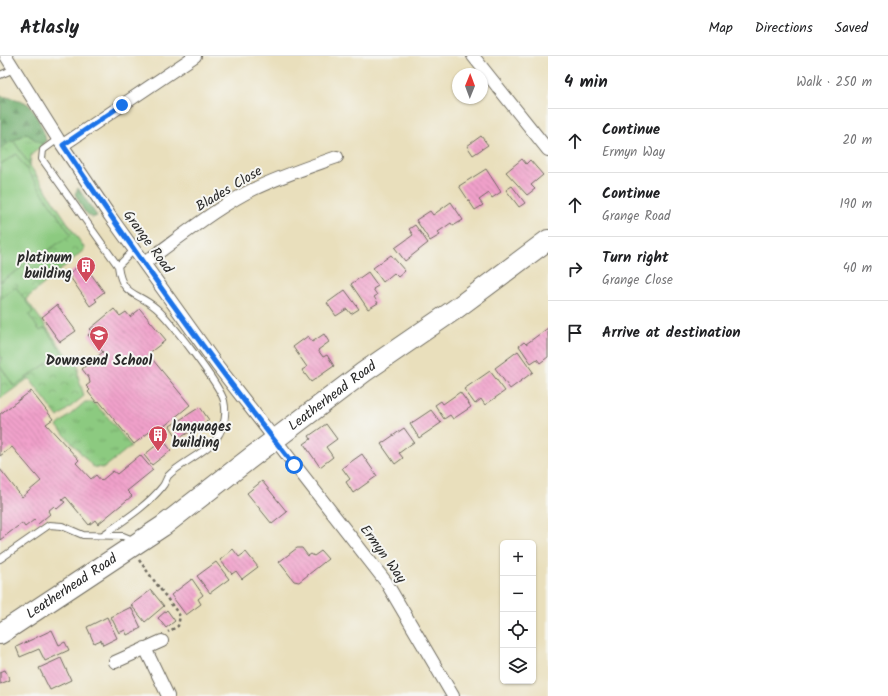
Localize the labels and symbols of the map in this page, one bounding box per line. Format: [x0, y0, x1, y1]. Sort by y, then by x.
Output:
north arrow [452, 68, 488, 104]
route end [113, 96, 131, 114]
street label: Blades Close [192, 160, 267, 218]
street label: Grange Road [117, 206, 179, 279]
place label: platinum building [17, 247, 73, 285]
building icon: platinum building [75, 255, 97, 283]
school or university icon: Downsend School [88, 324, 110, 352]
place label: Downsend School [46, 350, 152, 372]
street label: Leatherhead Road [284, 355, 382, 437]
place label: languages building [172, 416, 232, 454]
building icon: languages building [147, 424, 169, 452]
route start [285, 456, 303, 474]
street label: Ermyn Way [354, 520, 412, 588]
street label: Leatherhead Road [22, 548, 123, 625]

